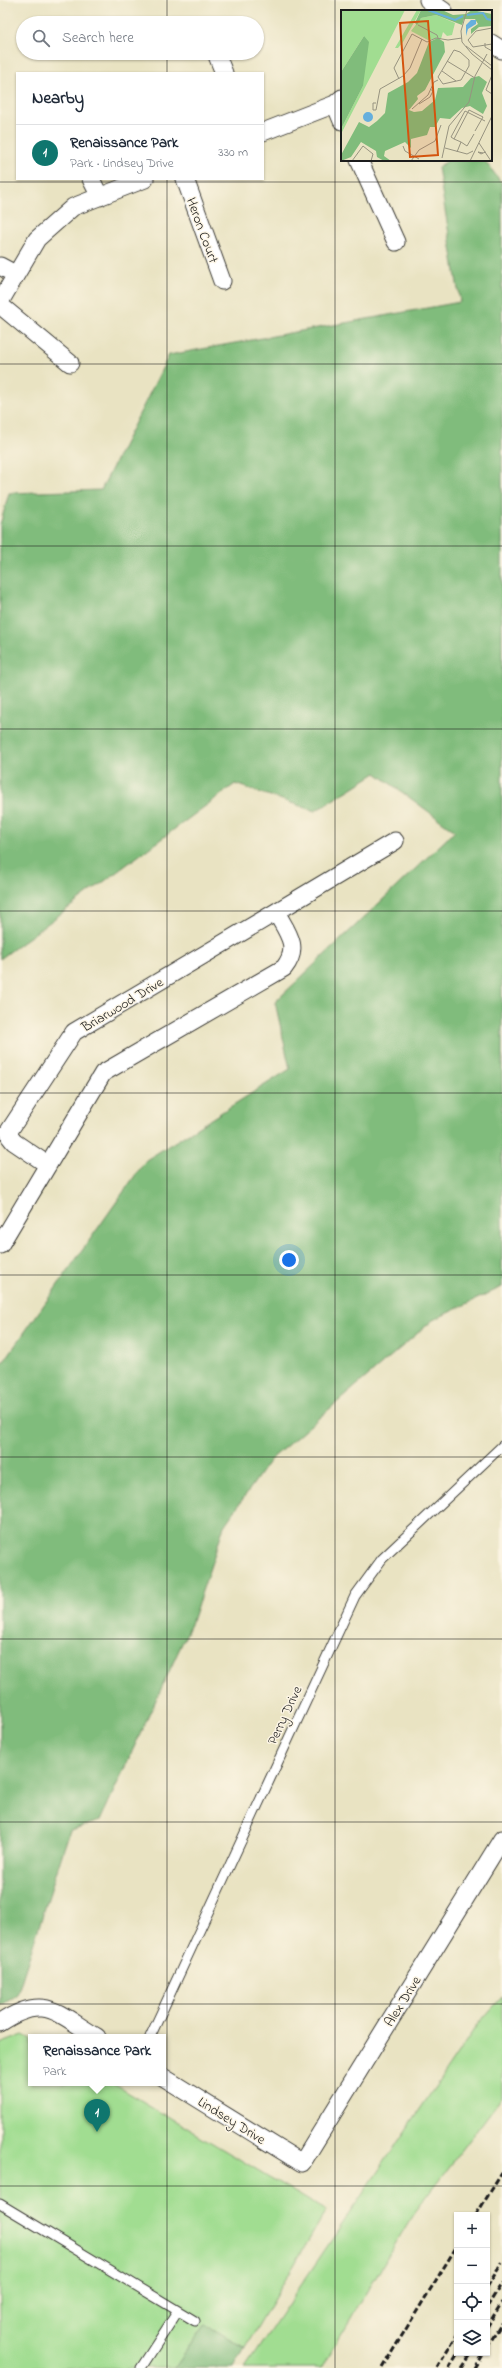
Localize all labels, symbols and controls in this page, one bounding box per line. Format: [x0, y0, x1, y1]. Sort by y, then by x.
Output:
inset map [341, 10, 492, 161]
search box [16, 16, 264, 60]
icon: search [30, 27, 52, 49]
text: Search here [62, 27, 134, 49]
text: Nearby [32, 86, 84, 111]
text: Renaissance Park [70, 132, 178, 154]
text: 1 [43, 143, 47, 162]
text: 330 m [218, 143, 248, 162]
text: Park · Lindsey Drive [70, 154, 174, 173]
street label: Heron Court [180, 195, 223, 267]
street label: Briarwood Drive [77, 972, 168, 1039]
your location [279, 1250, 299, 1270]
street label: Perry Drive [263, 1682, 309, 1749]
street label: Alex Drive [379, 1972, 427, 2031]
popup [28, 2034, 166, 2086]
text: Renaissance Park [43, 2040, 151, 2062]
text: Park [43, 2062, 66, 2081]
street label: Lindsey Drive [193, 2092, 270, 2152]
pin: 1 [84, 2099, 110, 2132]
map controls [454, 2212, 490, 2356]
button: + [454, 2212, 490, 2248]
button: − [454, 2248, 490, 2284]
button: locate [454, 2284, 490, 2320]
button: layers [454, 2320, 490, 2356]

